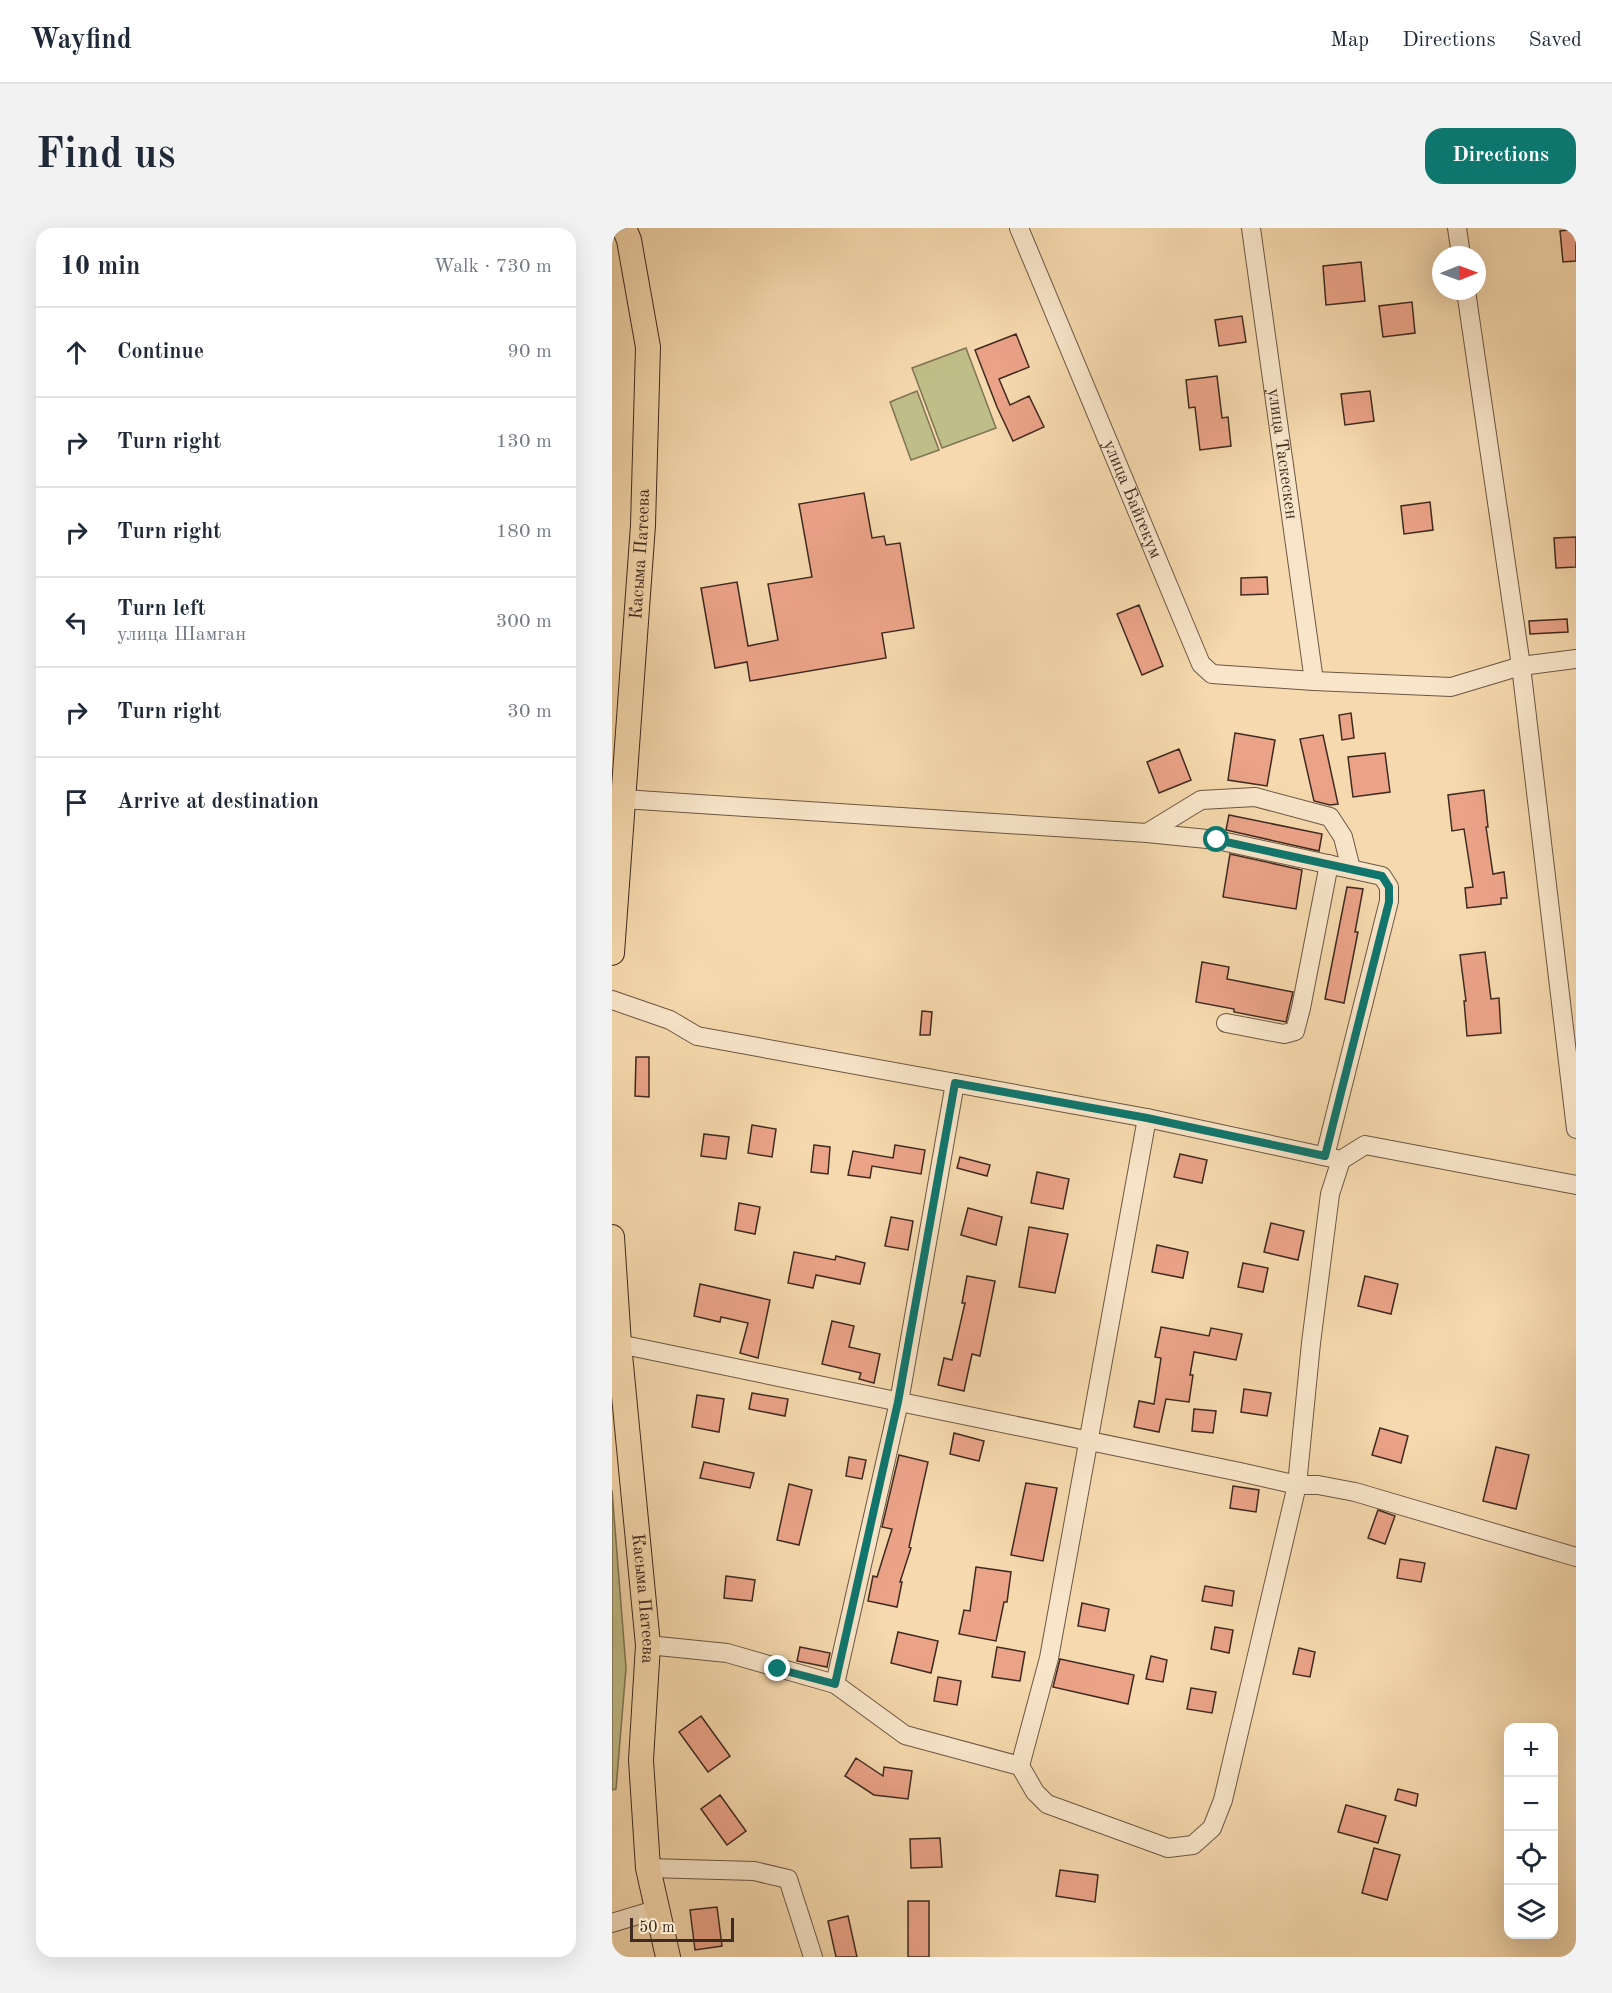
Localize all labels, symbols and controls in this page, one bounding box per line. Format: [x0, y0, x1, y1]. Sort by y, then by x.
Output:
text: Wayfind [30, 27, 132, 55]
text: Map [1330, 30, 1369, 51]
text: Directions [1402, 30, 1496, 51]
text: Saved [1529, 30, 1582, 51]
button: Directions [1425, 128, 1576, 184]
text: Find us [36, 135, 175, 177]
north arrow [1432, 246, 1486, 300]
text: 10 min [60, 254, 140, 280]
text: Walk · 730 m [433, 257, 552, 277]
icon: ahead [60, 336, 93, 369]
text: Continue [117, 341, 204, 363]
text: 90 m [507, 342, 552, 362]
street label: улица Таскескен [1264, 387, 1300, 521]
icon: right [60, 426, 93, 459]
text: Turn right [117, 431, 221, 453]
text: 130 m [496, 432, 552, 452]
street label: улица Байгекум [1100, 437, 1165, 561]
street label: Касыма Патеева [627, 488, 653, 620]
icon: right [60, 516, 93, 549]
text: Turn right [117, 521, 221, 543]
text: 180 m [496, 522, 552, 542]
text: Turn left [117, 598, 206, 620]
icon: left [60, 606, 93, 639]
text: 300 m [496, 612, 552, 632]
text: улица Шамган [117, 625, 246, 645]
icon: right [60, 696, 93, 729]
text: Turn right [117, 701, 221, 723]
text: 30 m [507, 702, 552, 722]
icon: arrive [60, 786, 93, 819]
text: Arrive at destination [117, 791, 319, 813]
route start [1203, 826, 1229, 852]
street label: Касыма Патеева [628, 1533, 657, 1664]
route end [764, 1655, 790, 1681]
map controls [1504, 1723, 1558, 1939]
button: + [1504, 1723, 1558, 1777]
button: − [1504, 1777, 1558, 1831]
button: locate [1504, 1831, 1558, 1885]
button: layers [1504, 1885, 1558, 1939]
scale bar [630, 1915, 734, 1942]
text: 50 m [639, 1920, 675, 1936]

